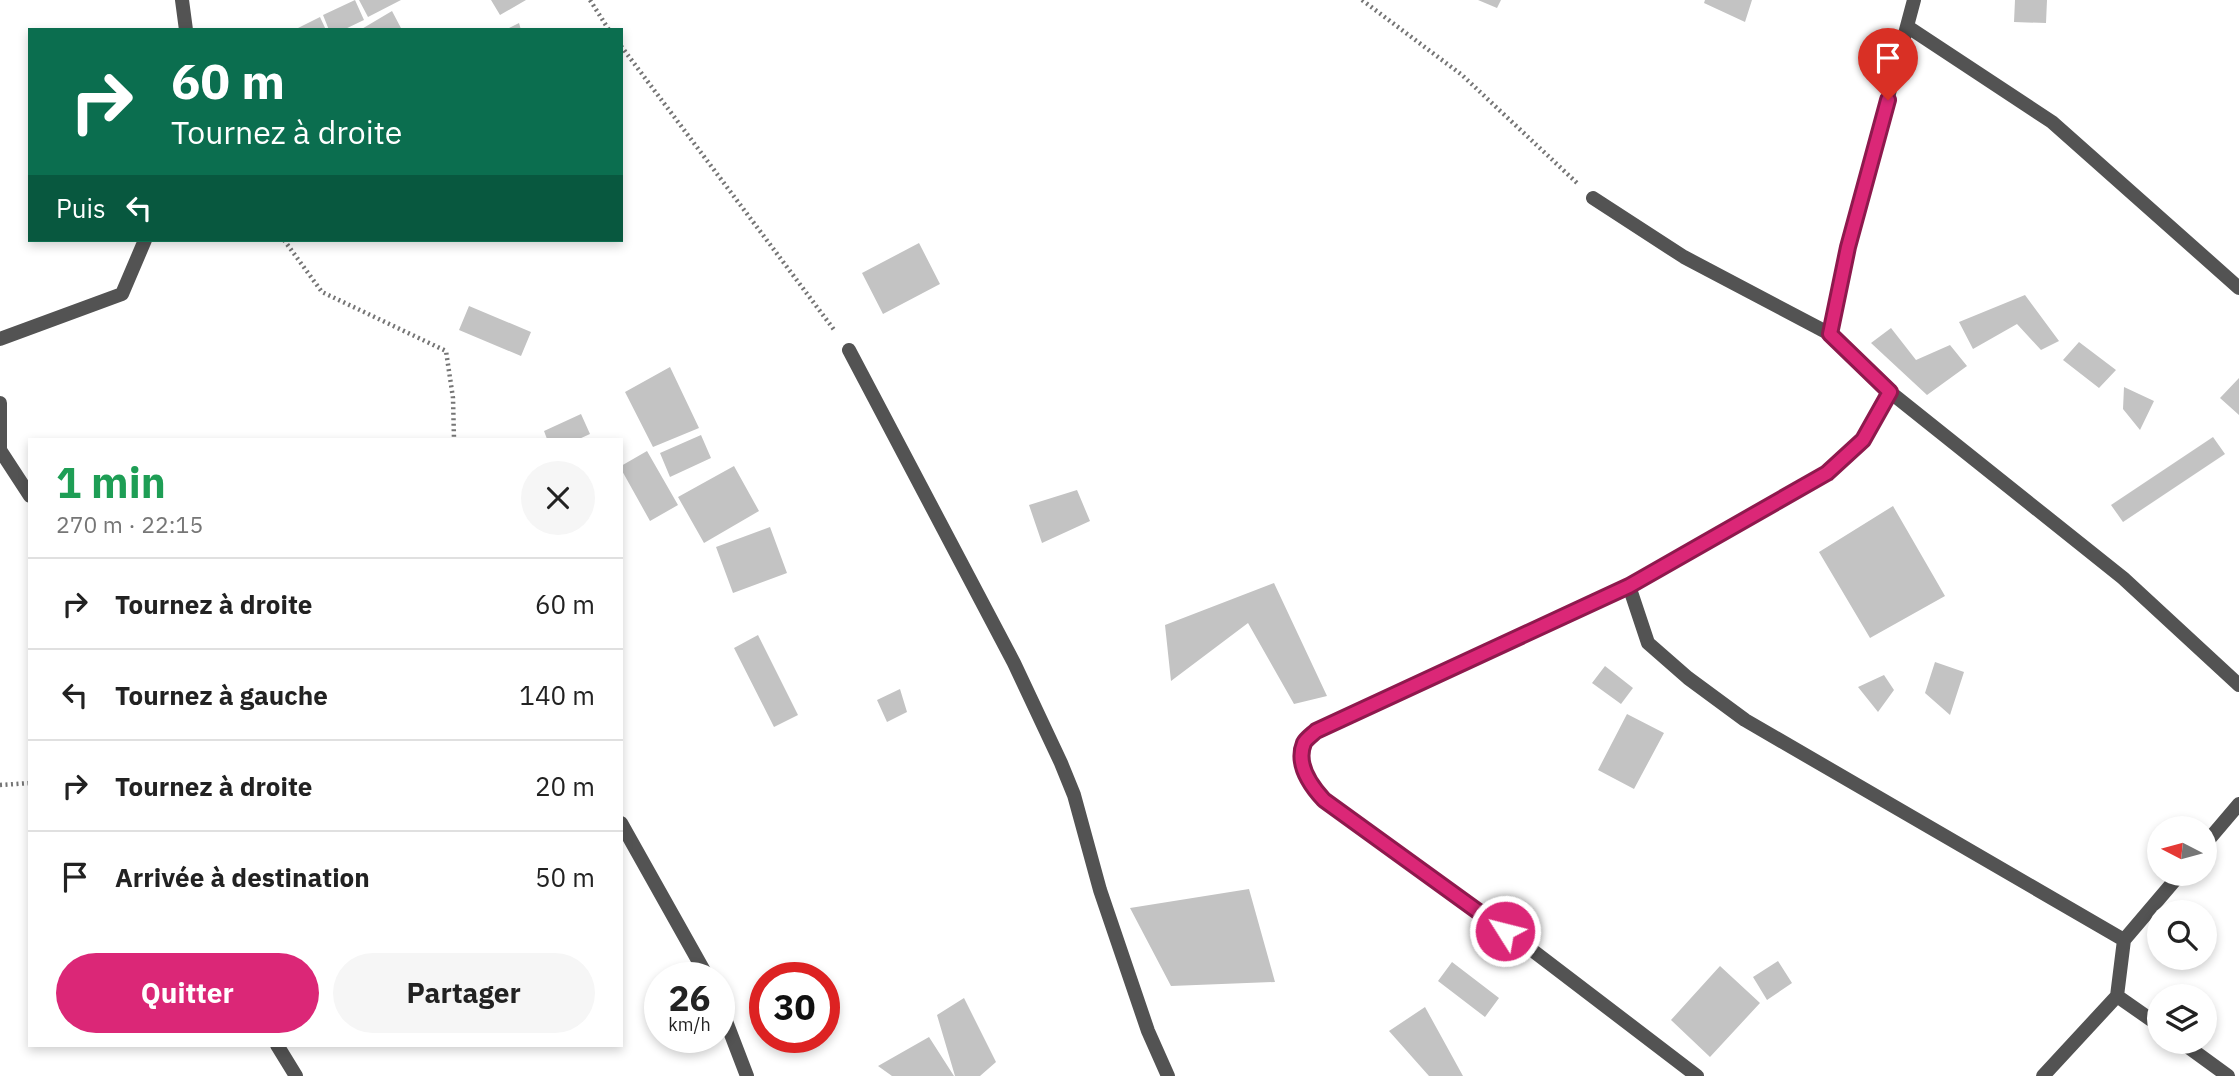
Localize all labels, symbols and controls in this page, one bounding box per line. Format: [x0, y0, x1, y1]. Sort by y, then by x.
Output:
pin [1858, 28, 1918, 100]
icon: arrive [1869, 39, 1907, 77]
text: 60 m [171, 49, 285, 112]
icon: right [56, 56, 147, 147]
text: Tournez à droite [171, 111, 402, 153]
icon: left [120, 189, 158, 227]
text: Puis [56, 191, 106, 225]
text: 1 min [56, 455, 166, 510]
button: close [521, 461, 595, 535]
text: 270 m · 22:15 [56, 509, 203, 539]
icon: right [56, 585, 94, 623]
text: Tournez à droite [115, 587, 312, 621]
text: 60 m [535, 587, 595, 621]
icon: left [56, 676, 94, 714]
text: Tournez à gauche [115, 678, 328, 712]
text: 140 m [519, 678, 595, 712]
icon: right [56, 767, 94, 805]
text: Tournez à droite [115, 769, 312, 803]
text: 20 m [535, 769, 595, 803]
north arrow [2147, 816, 2217, 886]
map controls [2147, 816, 2217, 1054]
icon: arrive [56, 858, 94, 896]
text: Arrivée à destination [115, 860, 370, 894]
text: 50 m [535, 860, 595, 894]
position arrow [1468, 894, 1542, 968]
button: search [2147, 900, 2217, 970]
button: Quitter [56, 953, 319, 1033]
button: Partager [333, 953, 595, 1033]
speed limit sign: 30 [749, 962, 840, 1053]
text: 26 [668, 975, 711, 1021]
button: layers [2147, 984, 2217, 1054]
text: km/h [668, 1013, 711, 1036]

